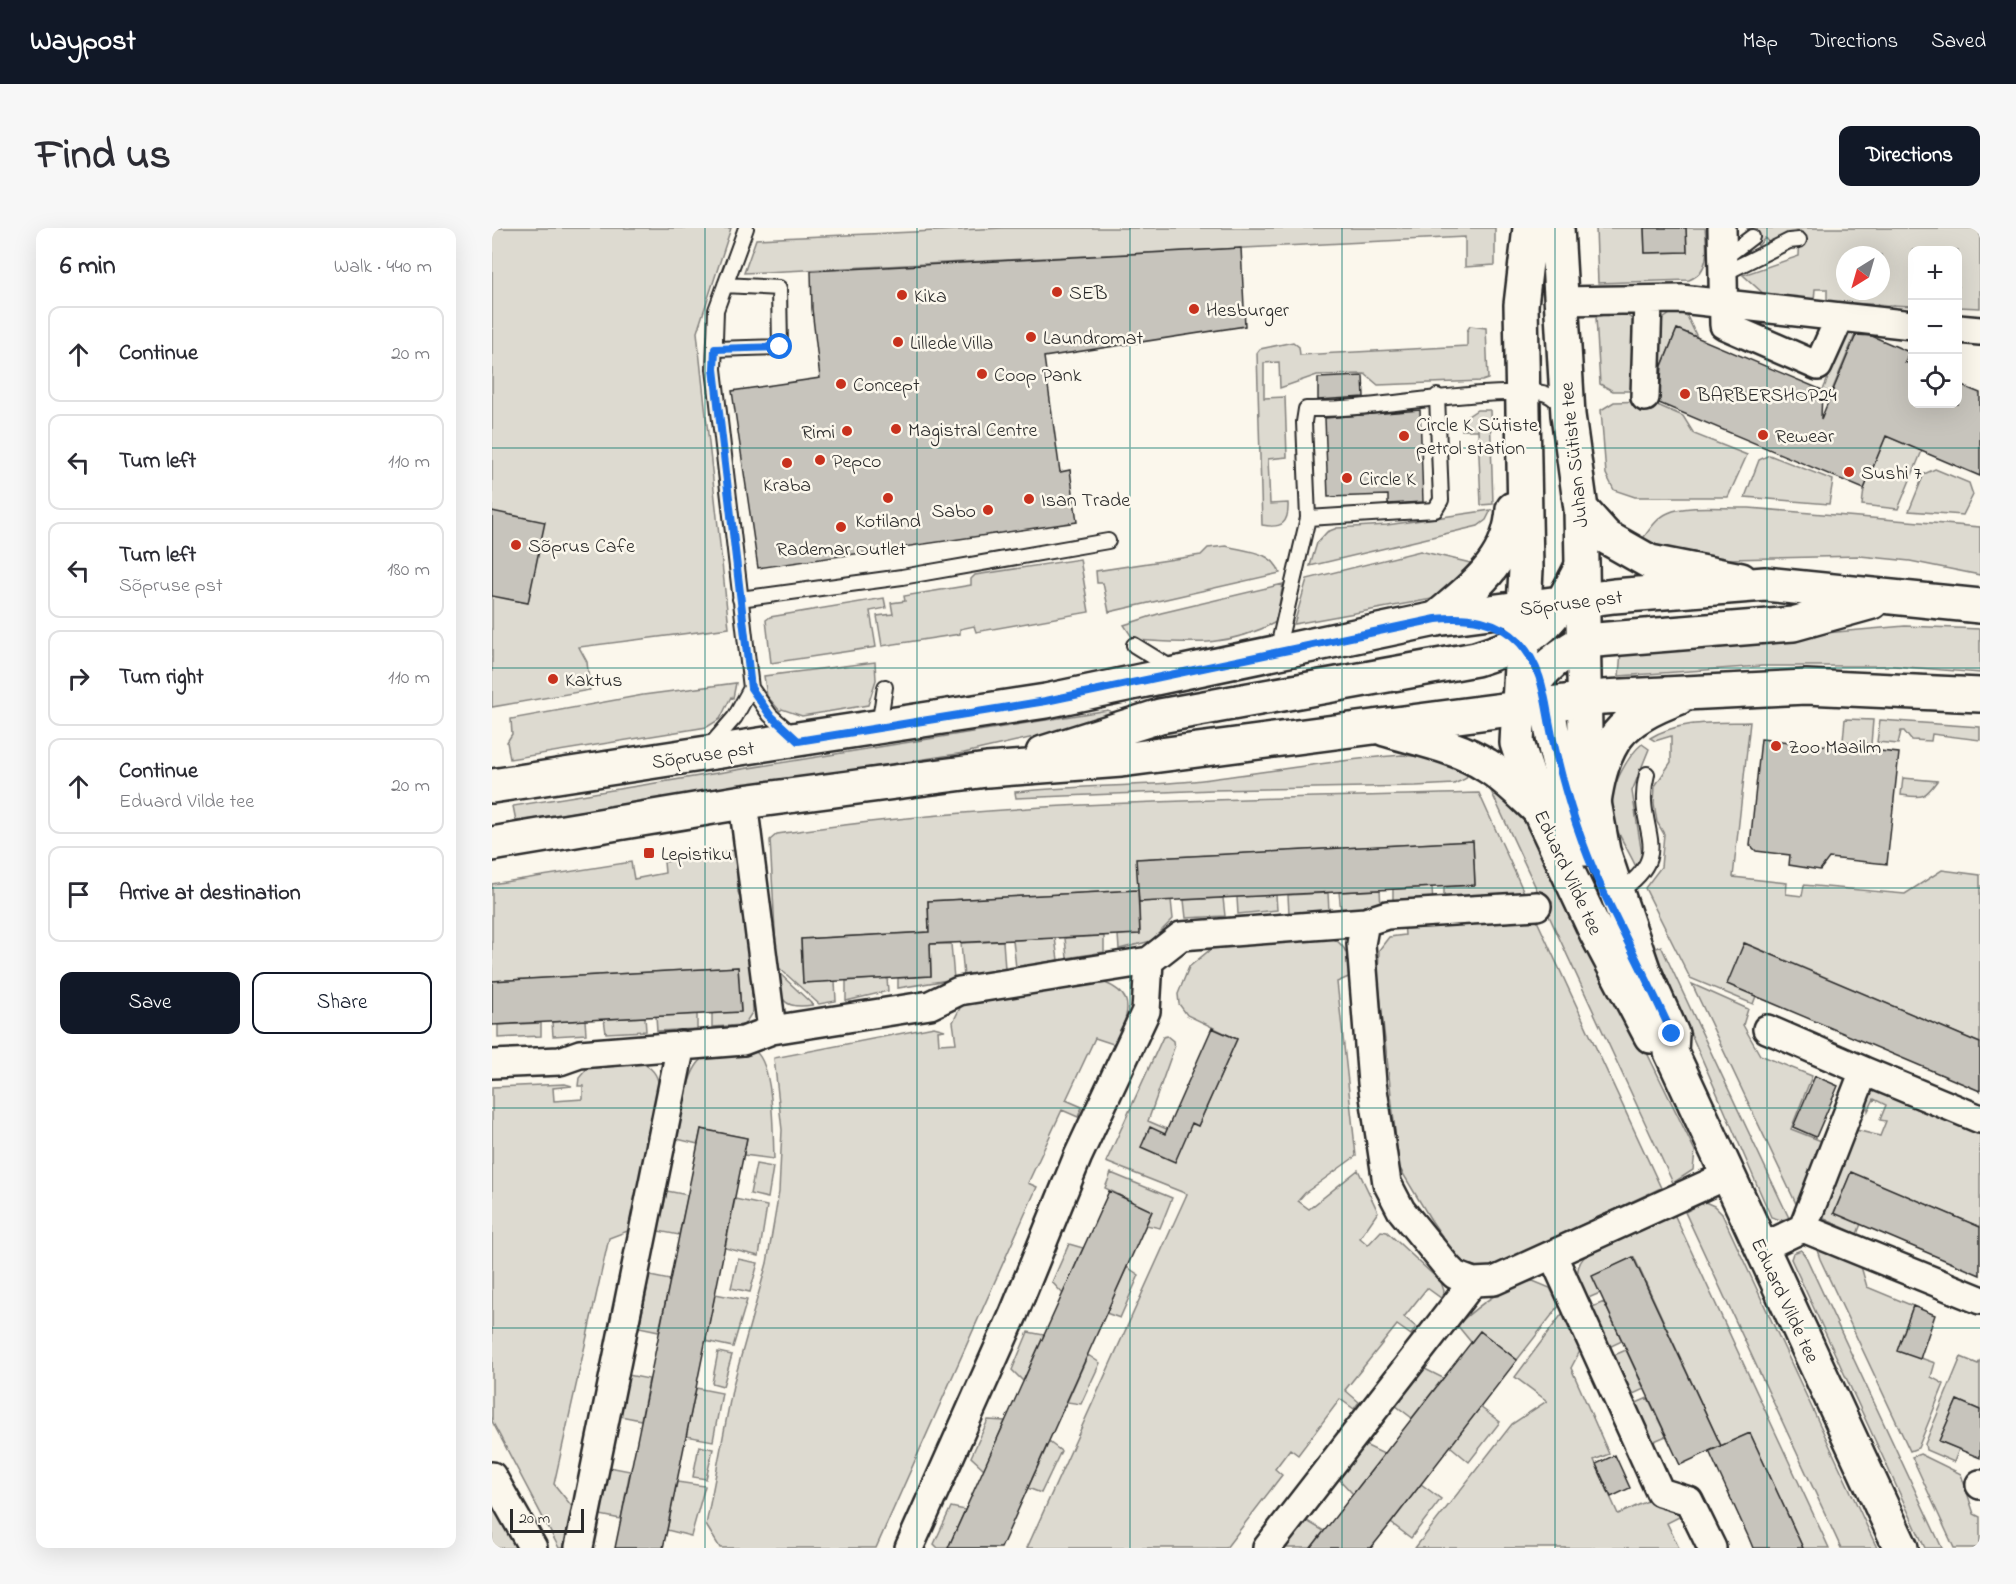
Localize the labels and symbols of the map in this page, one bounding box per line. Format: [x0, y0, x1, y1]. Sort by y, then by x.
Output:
north arrow [1836, 246, 1890, 300]
place label: SEB [1069, 280, 1107, 309]
place label: Kika [914, 283, 947, 312]
marker: SEB [1050, 285, 1064, 299]
marker: Kika [895, 288, 909, 302]
place label: Hesburger [1206, 297, 1290, 327]
marker: Hesburger [1187, 302, 1201, 316]
place label: Laundromat [1043, 325, 1144, 354]
place label: Lillede Villa [910, 330, 993, 359]
marker: Laundromat [1024, 330, 1038, 344]
route start [766, 333, 792, 359]
marker: Lillede Villa [891, 335, 905, 349]
place label: Coop Pank [994, 362, 1082, 391]
marker: Coop Pank [975, 367, 989, 381]
place label: Concept [853, 372, 920, 401]
marker: Concept [834, 377, 848, 391]
street label: Juhan Sütiste tee [1553, 380, 1598, 529]
place label: BARBERSHOP24 [1696, 382, 1837, 411]
marker: BARBERSHOP24 [1678, 387, 1692, 401]
place label: Circle K Sütiste petrol station [1416, 412, 1538, 464]
place label: Magistral Centre [908, 417, 1038, 447]
place label: Rimi [801, 419, 835, 448]
marker: Magistral Centre [889, 422, 903, 436]
place label: Rewear [1775, 423, 1835, 452]
marker: Rimi [840, 424, 854, 438]
marker: Rewear [1756, 428, 1770, 442]
marker: Circle K Sütiste petrol station [1397, 429, 1411, 443]
place label: Pepco [832, 448, 882, 477]
marker: Pepco [813, 453, 827, 467]
marker: Kraba [780, 456, 794, 470]
place label: Sushi 7 [1861, 460, 1922, 489]
marker: Sushi 7 [1842, 465, 1856, 479]
place label: Circle K [1359, 466, 1416, 495]
marker: Circle K [1340, 471, 1354, 485]
place label: Kraba [763, 472, 811, 501]
place label: Isan Trade [1041, 487, 1130, 516]
marker: Kotiland [881, 491, 895, 505]
marker: Isan Trade [1022, 492, 1036, 506]
place label: Sabo [931, 498, 976, 527]
marker: Sabo [981, 503, 995, 517]
place label: Kotiland [855, 508, 921, 537]
marker: Rademar Outlet [834, 520, 848, 534]
place label: Sõprus Cafe [528, 533, 635, 562]
place label: Rademar Outlet [776, 536, 906, 565]
marker: Sõprus Cafe [509, 538, 523, 552]
street label: Sõpruse pst [1518, 584, 1625, 625]
place label: Kaktus [565, 667, 623, 696]
marker: Kaktus [546, 672, 560, 686]
place label: Zoo Maailm [1788, 734, 1881, 763]
street label: Sõpruse pst [650, 735, 757, 778]
marker: Zoo Maailm [1769, 739, 1783, 753]
street label: Eduard Vilde tee [1525, 806, 1608, 940]
place label: Lepistiku [661, 841, 732, 870]
marker: Lepistiku [642, 846, 656, 860]
route end [1658, 1020, 1684, 1046]
street label: Eduard Vilde tee [1742, 1234, 1825, 1368]
scale bar [510, 1506, 584, 1534]

